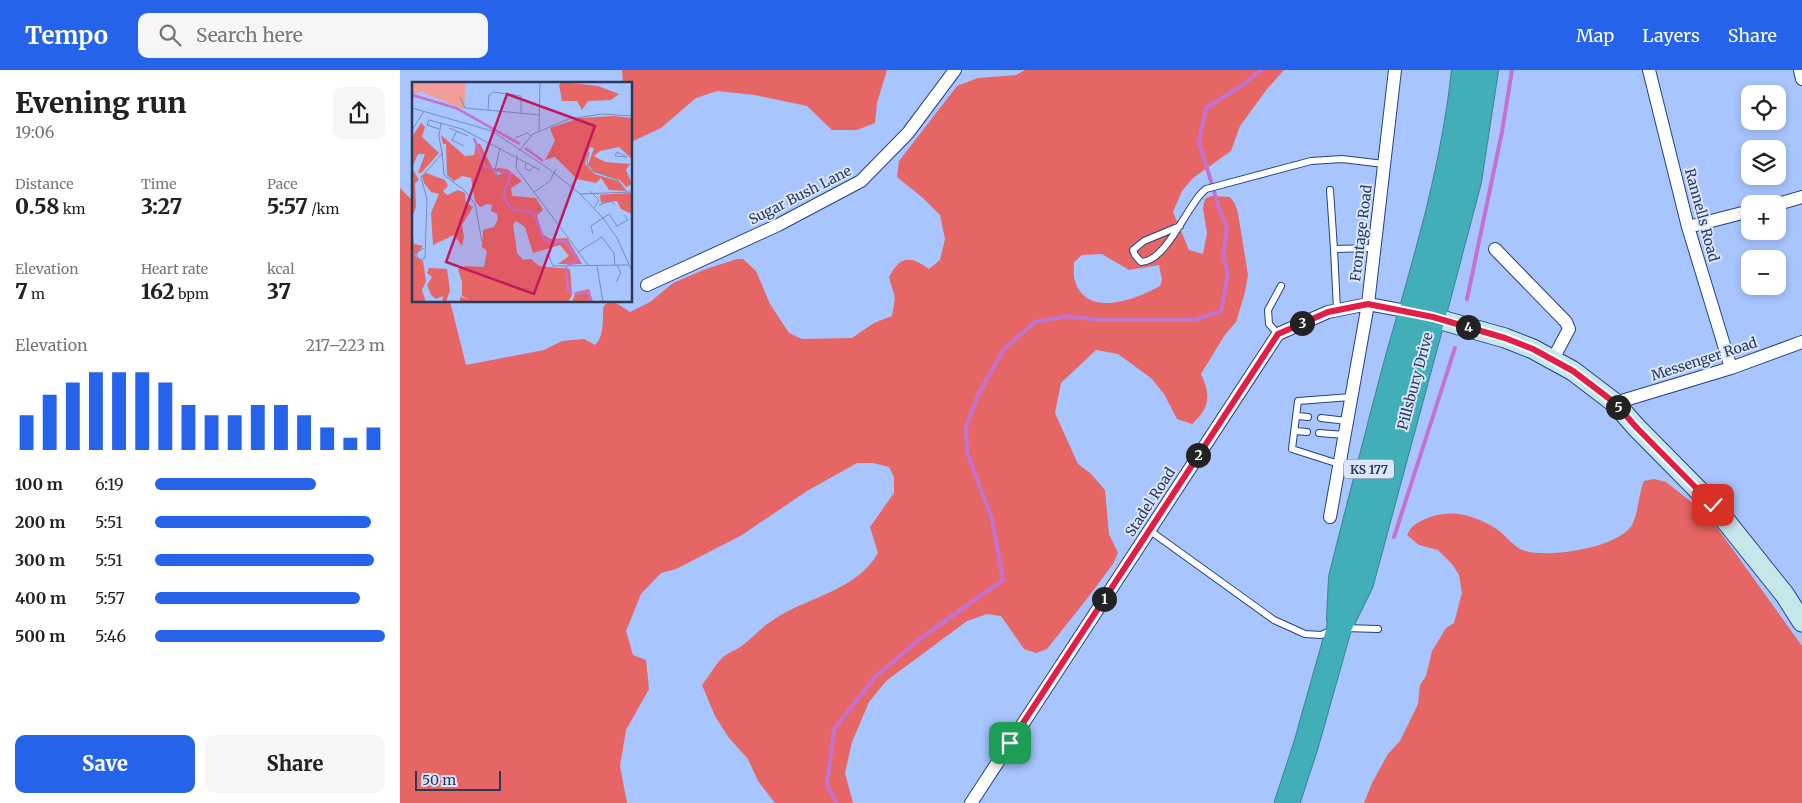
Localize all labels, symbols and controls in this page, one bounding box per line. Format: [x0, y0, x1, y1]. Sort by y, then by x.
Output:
search box [138, 13, 488, 58]
text: Tempo [25, 20, 108, 51]
icon: search [156, 21, 184, 49]
text: Search here [196, 23, 303, 47]
text: Map [1576, 24, 1614, 47]
text: Layers [1642, 24, 1700, 47]
text: Share [1728, 24, 1777, 47]
inset map [412, 82, 632, 302]
text: Evening run [15, 85, 186, 121]
map controls [1741, 85, 1786, 295]
button: locate [1741, 85, 1786, 130]
button: share [333, 87, 385, 139]
text: 19:06 [15, 122, 55, 142]
button: layers [1741, 140, 1786, 185]
street label: Sugar Bush Lane [746, 161, 854, 229]
street label: Rannells Road [1681, 166, 1723, 264]
text: Distance [15, 175, 74, 193]
text: Time [141, 175, 177, 193]
text: Pace [267, 175, 298, 193]
street label: Frontage Road [1346, 183, 1376, 282]
text: 0.58 [15, 193, 59, 220]
text: 3:27 [141, 193, 182, 220]
text: 5:57 [267, 193, 308, 220]
button: + [1741, 195, 1786, 240]
text: km [59, 200, 86, 218]
text: /km [308, 200, 339, 218]
button: − [1741, 250, 1786, 295]
text: Elevation [15, 260, 79, 278]
text: Heart rate [141, 260, 208, 278]
text: kcal [267, 260, 295, 278]
text: 7 [15, 278, 28, 305]
text: 162 [141, 278, 175, 305]
text: 37 [267, 278, 291, 305]
text: m [28, 285, 45, 303]
text: bpm [175, 285, 209, 303]
pin: 3 [1290, 310, 1314, 336]
text: 3 [1298, 314, 1307, 332]
pin: 4 [1456, 314, 1480, 340]
text: 4 [1464, 318, 1473, 336]
street label: Pillsbury Drive [1393, 330, 1437, 432]
street label: Messenger Road [1649, 333, 1760, 385]
text: Elevation [15, 335, 88, 355]
text: 217–223 m [305, 335, 385, 355]
pin: 5 [1606, 394, 1630, 420]
text: 5 [1614, 398, 1623, 416]
pin: 2 [1186, 442, 1210, 468]
text: 2 [1194, 446, 1203, 464]
road number: KS 177 [1344, 459, 1394, 478]
street label: Stadel Road [1121, 464, 1179, 540]
text: 100 m [15, 474, 63, 494]
text: 6:19 [95, 474, 124, 494]
pin [1692, 484, 1734, 526]
icon: check [1699, 491, 1727, 519]
text: 200 m [15, 512, 65, 532]
text: 5:51 [95, 512, 123, 532]
text: 300 m [15, 550, 65, 570]
text: 5:51 [95, 550, 123, 570]
pin: 1 [1092, 586, 1116, 612]
text: 400 m [15, 588, 66, 608]
text: 5:57 [95, 588, 125, 608]
text: 1 [1101, 590, 1108, 608]
text: 500 m [15, 626, 65, 646]
text: 5:46 [95, 626, 126, 646]
pin [989, 722, 1031, 764]
icon: arrive [996, 729, 1024, 757]
button: Save [15, 735, 195, 793]
button: Share [205, 735, 385, 793]
scale bar [415, 768, 501, 791]
text: 50 m [422, 771, 456, 789]

